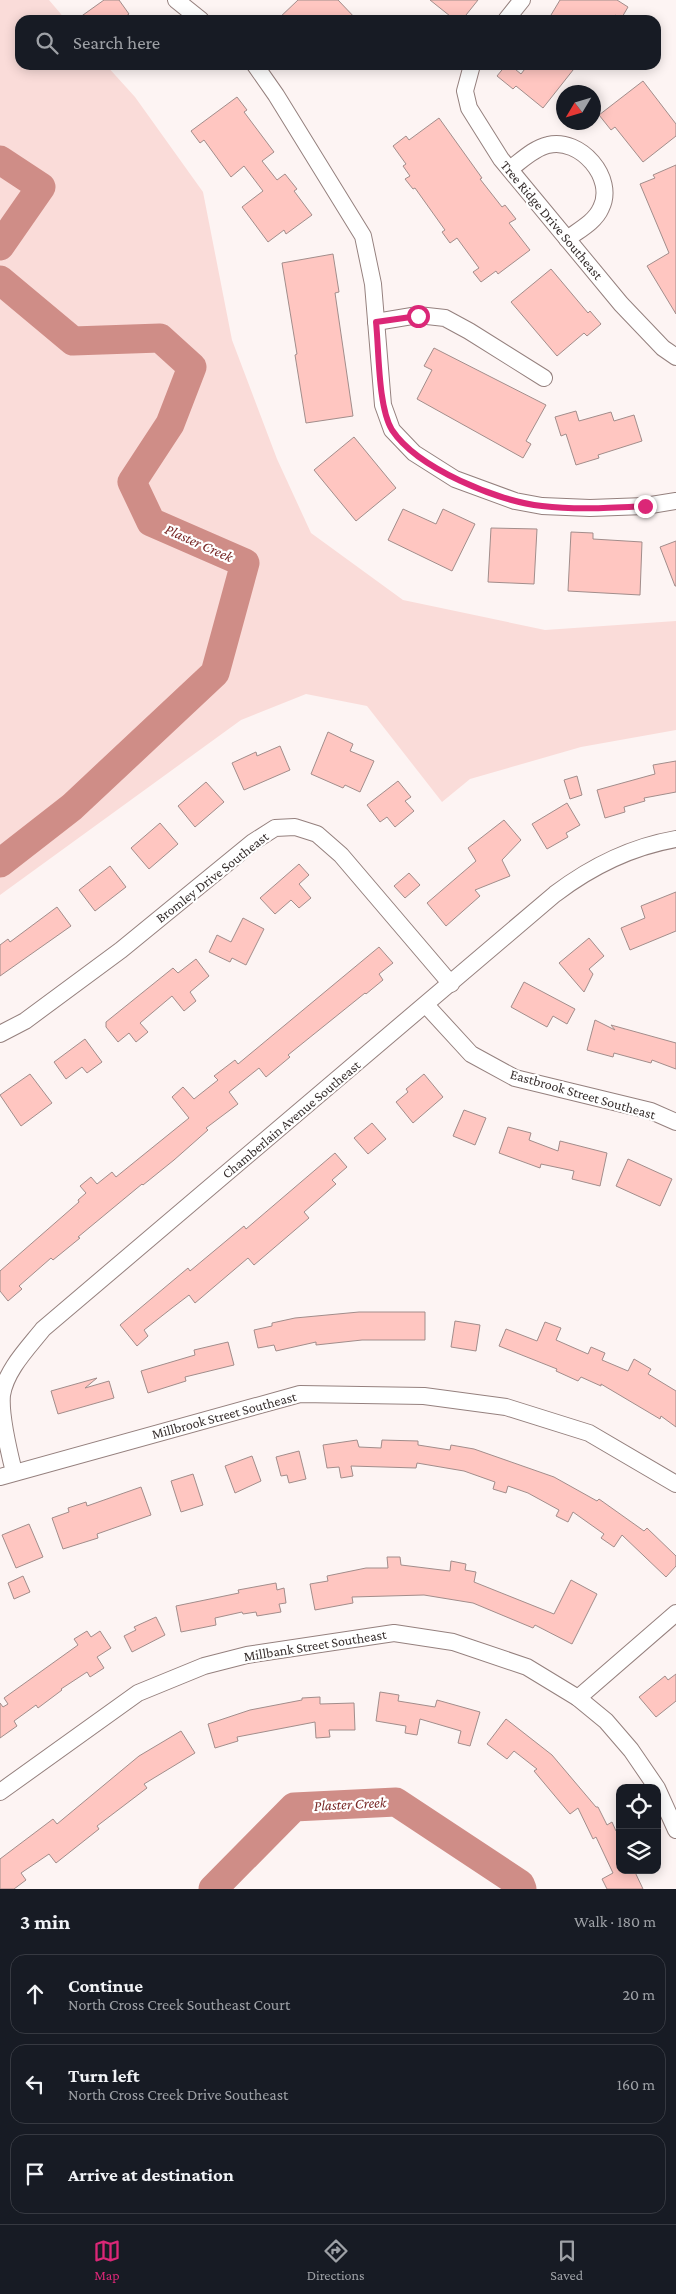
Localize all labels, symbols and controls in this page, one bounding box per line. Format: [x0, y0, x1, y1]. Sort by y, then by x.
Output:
search box [15, 15, 661, 70]
icon: search [33, 29, 61, 57]
text: Search here [73, 32, 160, 53]
north arrow [556, 85, 601, 130]
street label: Tree Ridge Drive Southeast [498, 157, 607, 283]
route start [407, 305, 430, 328]
route end [634, 495, 657, 518]
water label: Plaster Creek [163, 521, 237, 566]
street label: Bromley Drive Southeast [153, 828, 272, 926]
street label: Chamberlain Avenue Southeast [219, 1056, 364, 1182]
street label: Eastbrook Street Southeast [508, 1066, 658, 1123]
street label: Millbrook Street Southeast [150, 1388, 298, 1442]
street label: Millbank Street Southeast [242, 1626, 388, 1664]
map controls [616, 1784, 661, 1874]
button: locate [616, 1784, 661, 1829]
water label: Plaster Creek [313, 1794, 388, 1814]
button: layers [616, 1829, 661, 1874]
text: 3 min [20, 1910, 70, 1934]
text: Walk · 180 m [574, 1913, 656, 1930]
text: Continue [68, 1975, 143, 1996]
icon: ahead [21, 1980, 49, 2008]
text: 20 m [622, 1986, 655, 2003]
text: North Cross Creek Southeast Court [68, 1996, 290, 2013]
text: Turn left [68, 2065, 140, 2086]
icon: left [21, 2070, 49, 2098]
text: 160 m [617, 2076, 655, 2093]
text: North Cross Creek Drive Southeast [68, 2086, 288, 2103]
icon: arrive [21, 2160, 49, 2188]
text: Arrive at destination [68, 2164, 234, 2185]
tab: Map [93, 2237, 121, 2283]
tab: Directions [307, 2237, 365, 2283]
tab: Saved [550, 2237, 583, 2283]

